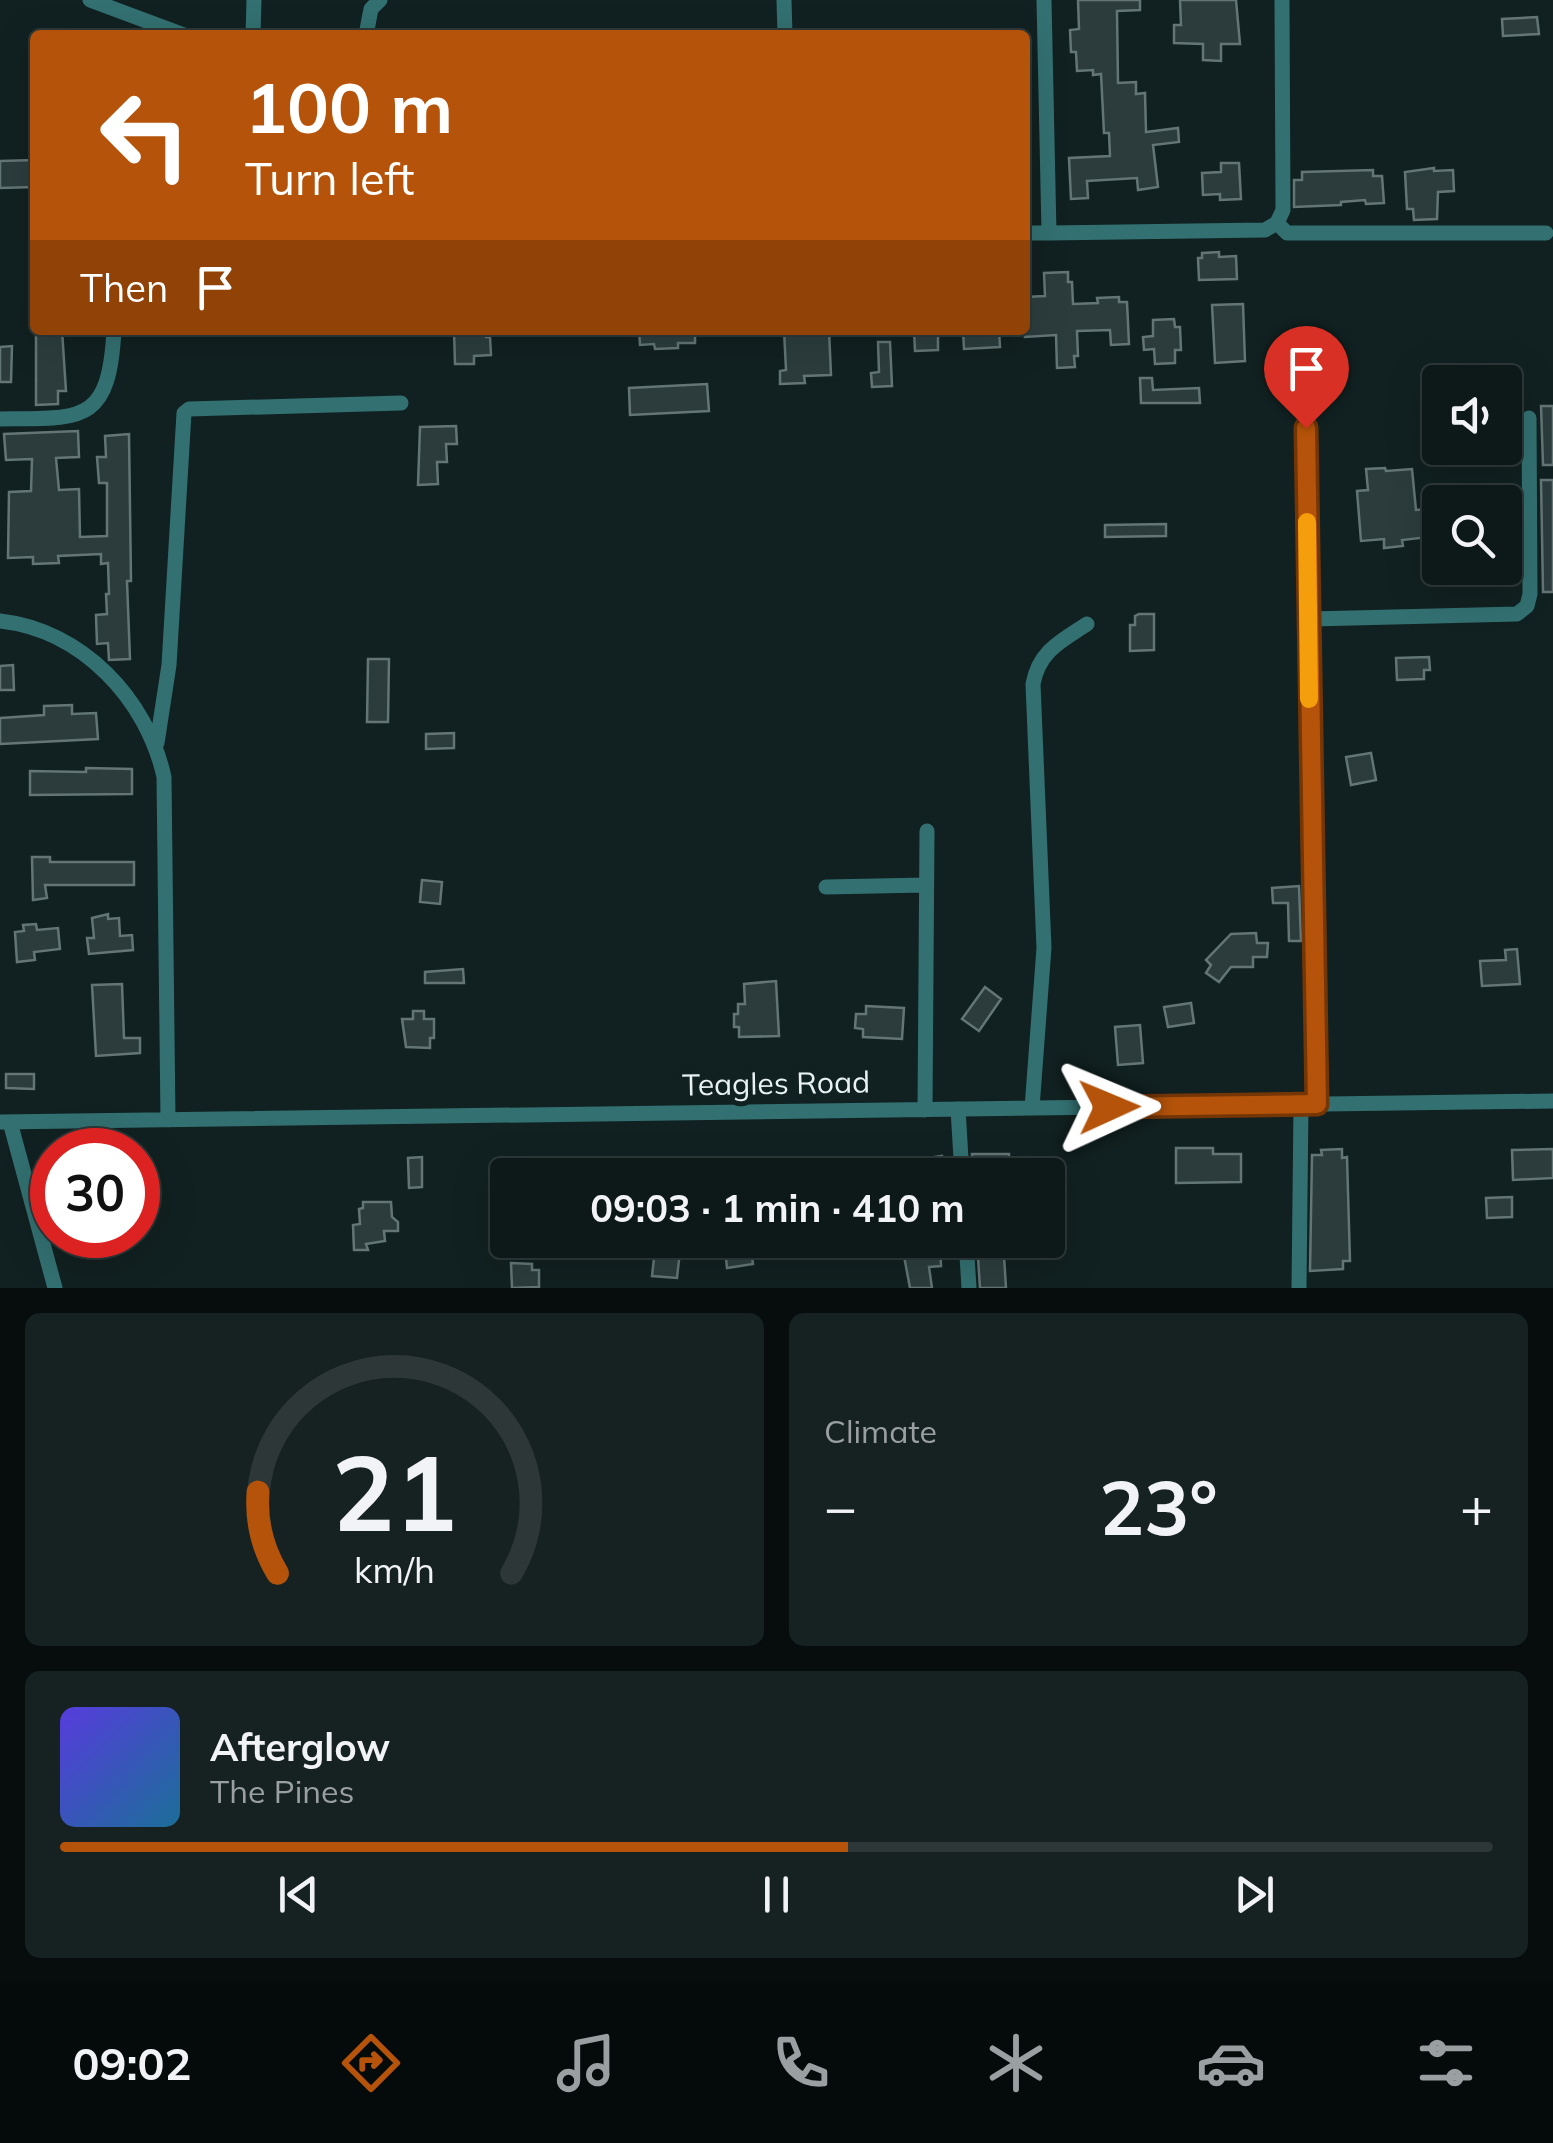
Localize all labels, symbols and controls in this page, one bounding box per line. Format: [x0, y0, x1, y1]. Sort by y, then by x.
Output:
text: 100 m [245, 63, 453, 151]
icon: left [80, 70, 210, 200]
text: Turn left [245, 150, 414, 206]
icon: arrive [188, 260, 243, 315]
text: Then [80, 264, 168, 312]
pin [1264, 326, 1349, 429]
icon: arrive [1279, 341, 1334, 396]
map controls [1422, 365, 1522, 585]
button: sound [1422, 365, 1522, 465]
button: search [1422, 485, 1522, 585]
position arrow [1057, 1055, 1161, 1159]
street label: Teagles Road [682, 1062, 870, 1104]
speed limit sign: 30 [30, 1128, 160, 1258]
text: 09:03 · 1 min · 410 m [590, 1184, 965, 1232]
text: Climate [824, 1411, 937, 1451]
text: 21 [332, 1426, 457, 1557]
text: 23° [1099, 1460, 1218, 1554]
text: − [824, 1472, 857, 1541]
text: + [1460, 1472, 1493, 1541]
text: km/h [354, 1547, 435, 1592]
text: Afterglow [210, 1723, 390, 1771]
text: The Pines [210, 1771, 354, 1811]
icon: previous [271, 1867, 326, 1922]
icon: pause [749, 1867, 804, 1922]
icon: next [1227, 1867, 1282, 1922]
icon: directions [336, 2028, 406, 2098]
icon: music [551, 2028, 621, 2098]
icon: phone [766, 2028, 836, 2098]
icon: climate [981, 2028, 1051, 2098]
icon: car [1196, 2028, 1266, 2098]
icon: filters [1411, 2028, 1481, 2098]
text: 09:02 [72, 2035, 192, 2091]

